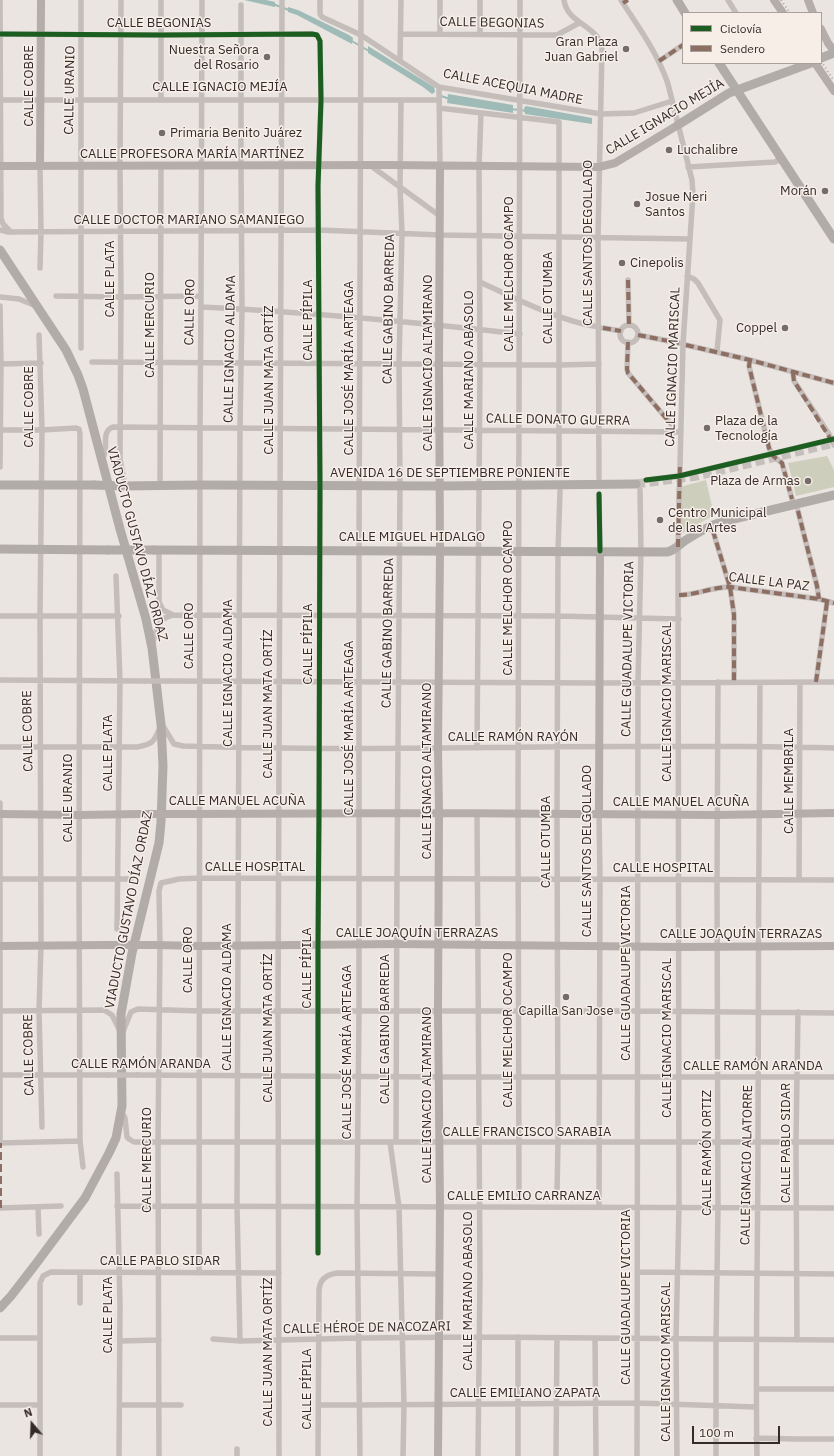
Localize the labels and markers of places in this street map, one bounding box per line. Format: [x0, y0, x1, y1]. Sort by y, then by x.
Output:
place label: Gran Plaza Juan Gabriel [544, 34, 618, 65]
place label: Nuestra Señora del Rosario [169, 42, 259, 73]
marker: Gran Plaza Juan Gabriel [621, 44, 631, 54]
marker: Nuestra Señora del Rosario [262, 52, 272, 62]
place label: Primaria Benito Juárez [170, 125, 302, 141]
marker: Primaria Benito Juárez [157, 128, 167, 138]
place label: Luchalibre [677, 142, 738, 158]
marker: Luchalibre [664, 145, 674, 155]
place label: Morán [780, 183, 817, 199]
marker: Morán [820, 186, 830, 196]
place label: Josue Neri Santos [645, 189, 707, 220]
marker: Josue Neri Santos [632, 199, 642, 209]
place label: Cinepolis [630, 255, 684, 271]
marker: Cinepolis [617, 258, 627, 268]
place label: Coppel [736, 320, 777, 336]
marker: Coppel [780, 323, 790, 333]
place label: Plaza de la Tecnología [715, 413, 778, 444]
marker: Plaza de la Tecnología [702, 423, 712, 433]
place label: Plaza de Armas [710, 473, 800, 489]
marker: Plaza de Armas [803, 476, 813, 486]
place label: Centro Municipal de las Artes [668, 505, 767, 536]
marker: Centro Municipal de las Artes [655, 515, 665, 525]
marker: Capilla San Jose [561, 992, 571, 1002]
place label: Capilla San Jose [518, 1003, 614, 1019]

